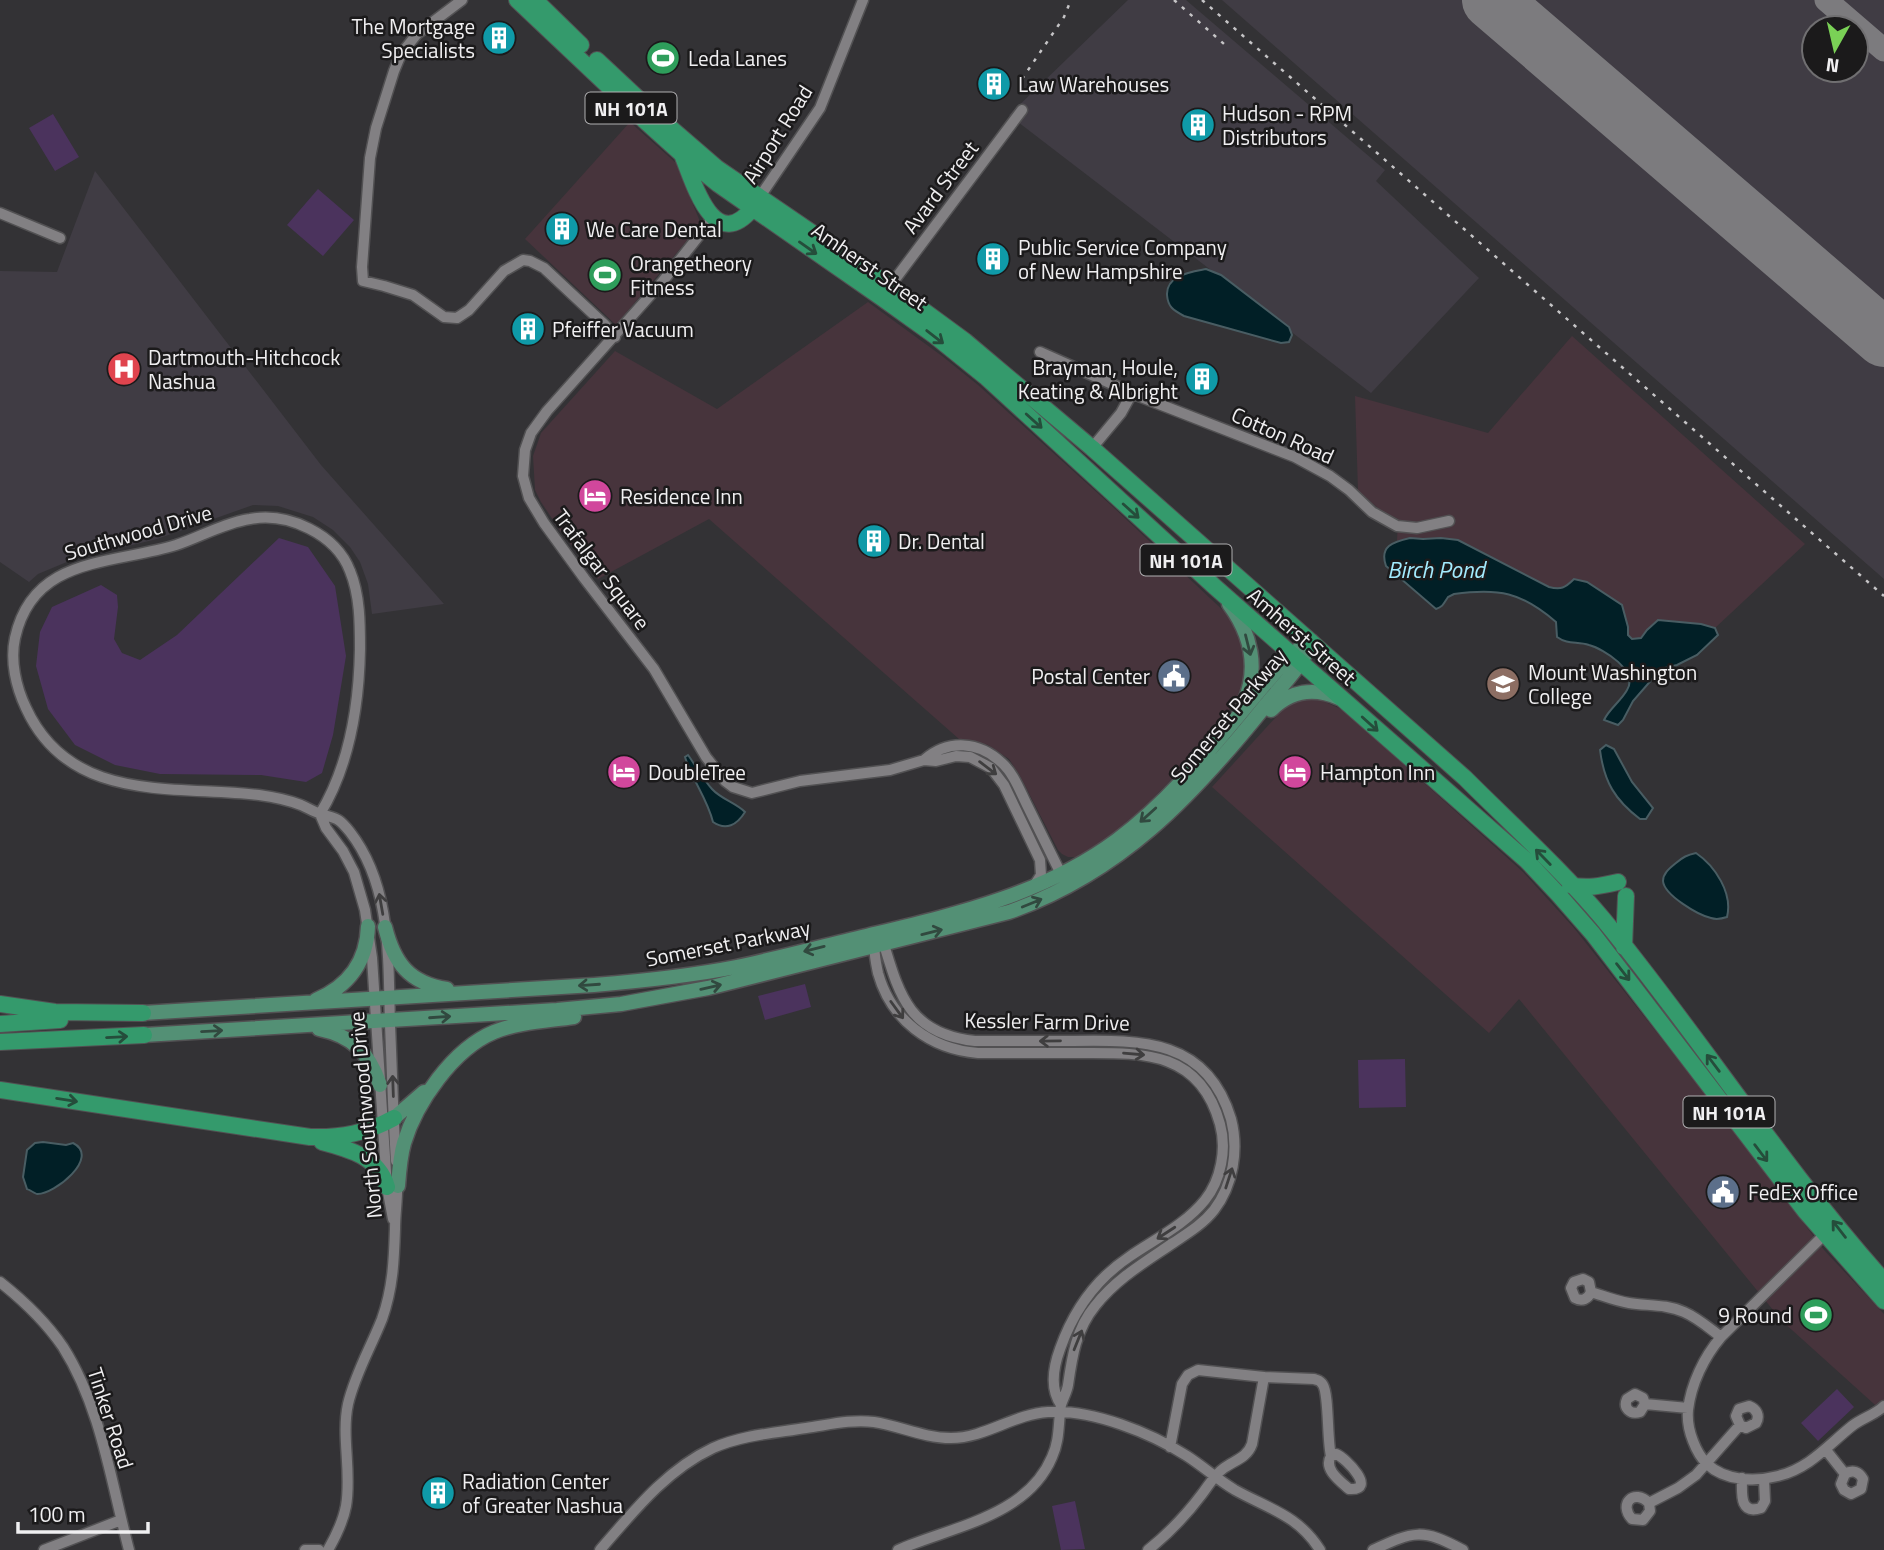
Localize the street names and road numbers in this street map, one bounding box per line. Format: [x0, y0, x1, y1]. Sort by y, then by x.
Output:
street label: Airport Road [734, 78, 820, 190]
road number: NH 101A [586, 92, 676, 124]
street label: Avard Street [894, 133, 986, 240]
street label: Amherst Street [805, 214, 935, 318]
street label: Cotton Road [1227, 398, 1339, 472]
street label: Southwood Drive [61, 496, 215, 568]
street label: Trafalgar Square [546, 502, 658, 636]
road number: NH 101A [1140, 544, 1232, 576]
street label: Amherst Street [1241, 580, 1364, 693]
street label: Somerset Parkway [1162, 641, 1294, 789]
street label: Somerset Parkway [643, 911, 813, 975]
street label: Kessler Farm Drive [964, 1004, 1130, 1038]
street label: North Southwood Drive [340, 1010, 390, 1220]
road number: NH 101A [1684, 1096, 1774, 1128]
street label: Tinker Road [80, 1363, 142, 1473]

